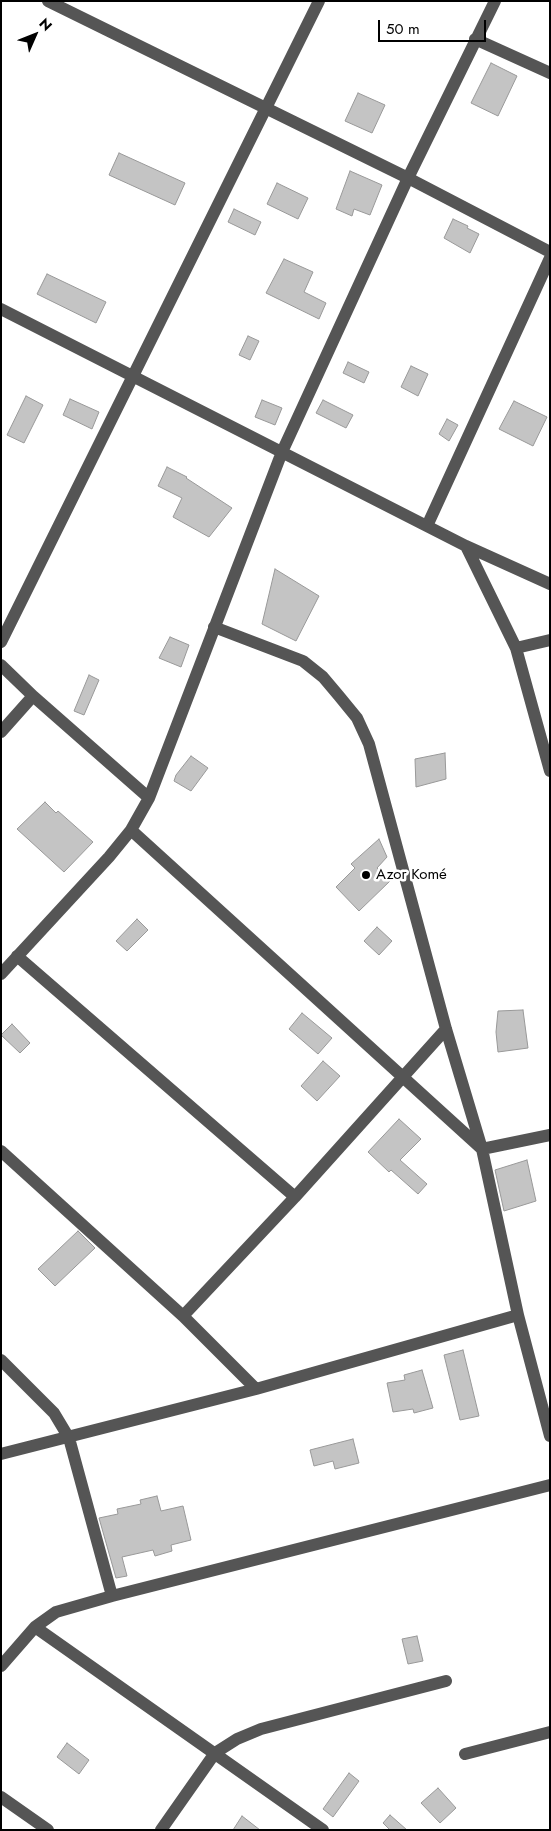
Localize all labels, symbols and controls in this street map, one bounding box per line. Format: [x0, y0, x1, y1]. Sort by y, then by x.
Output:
north arrow [10, 10, 60, 60]
scale bar [381, 10, 488, 42]
text: N [35, 14, 57, 36]
text: 50 m [386, 18, 420, 40]
place label: Azor Komé [376, 866, 447, 884]
marker: Azor Komé [360, 869, 372, 881]

